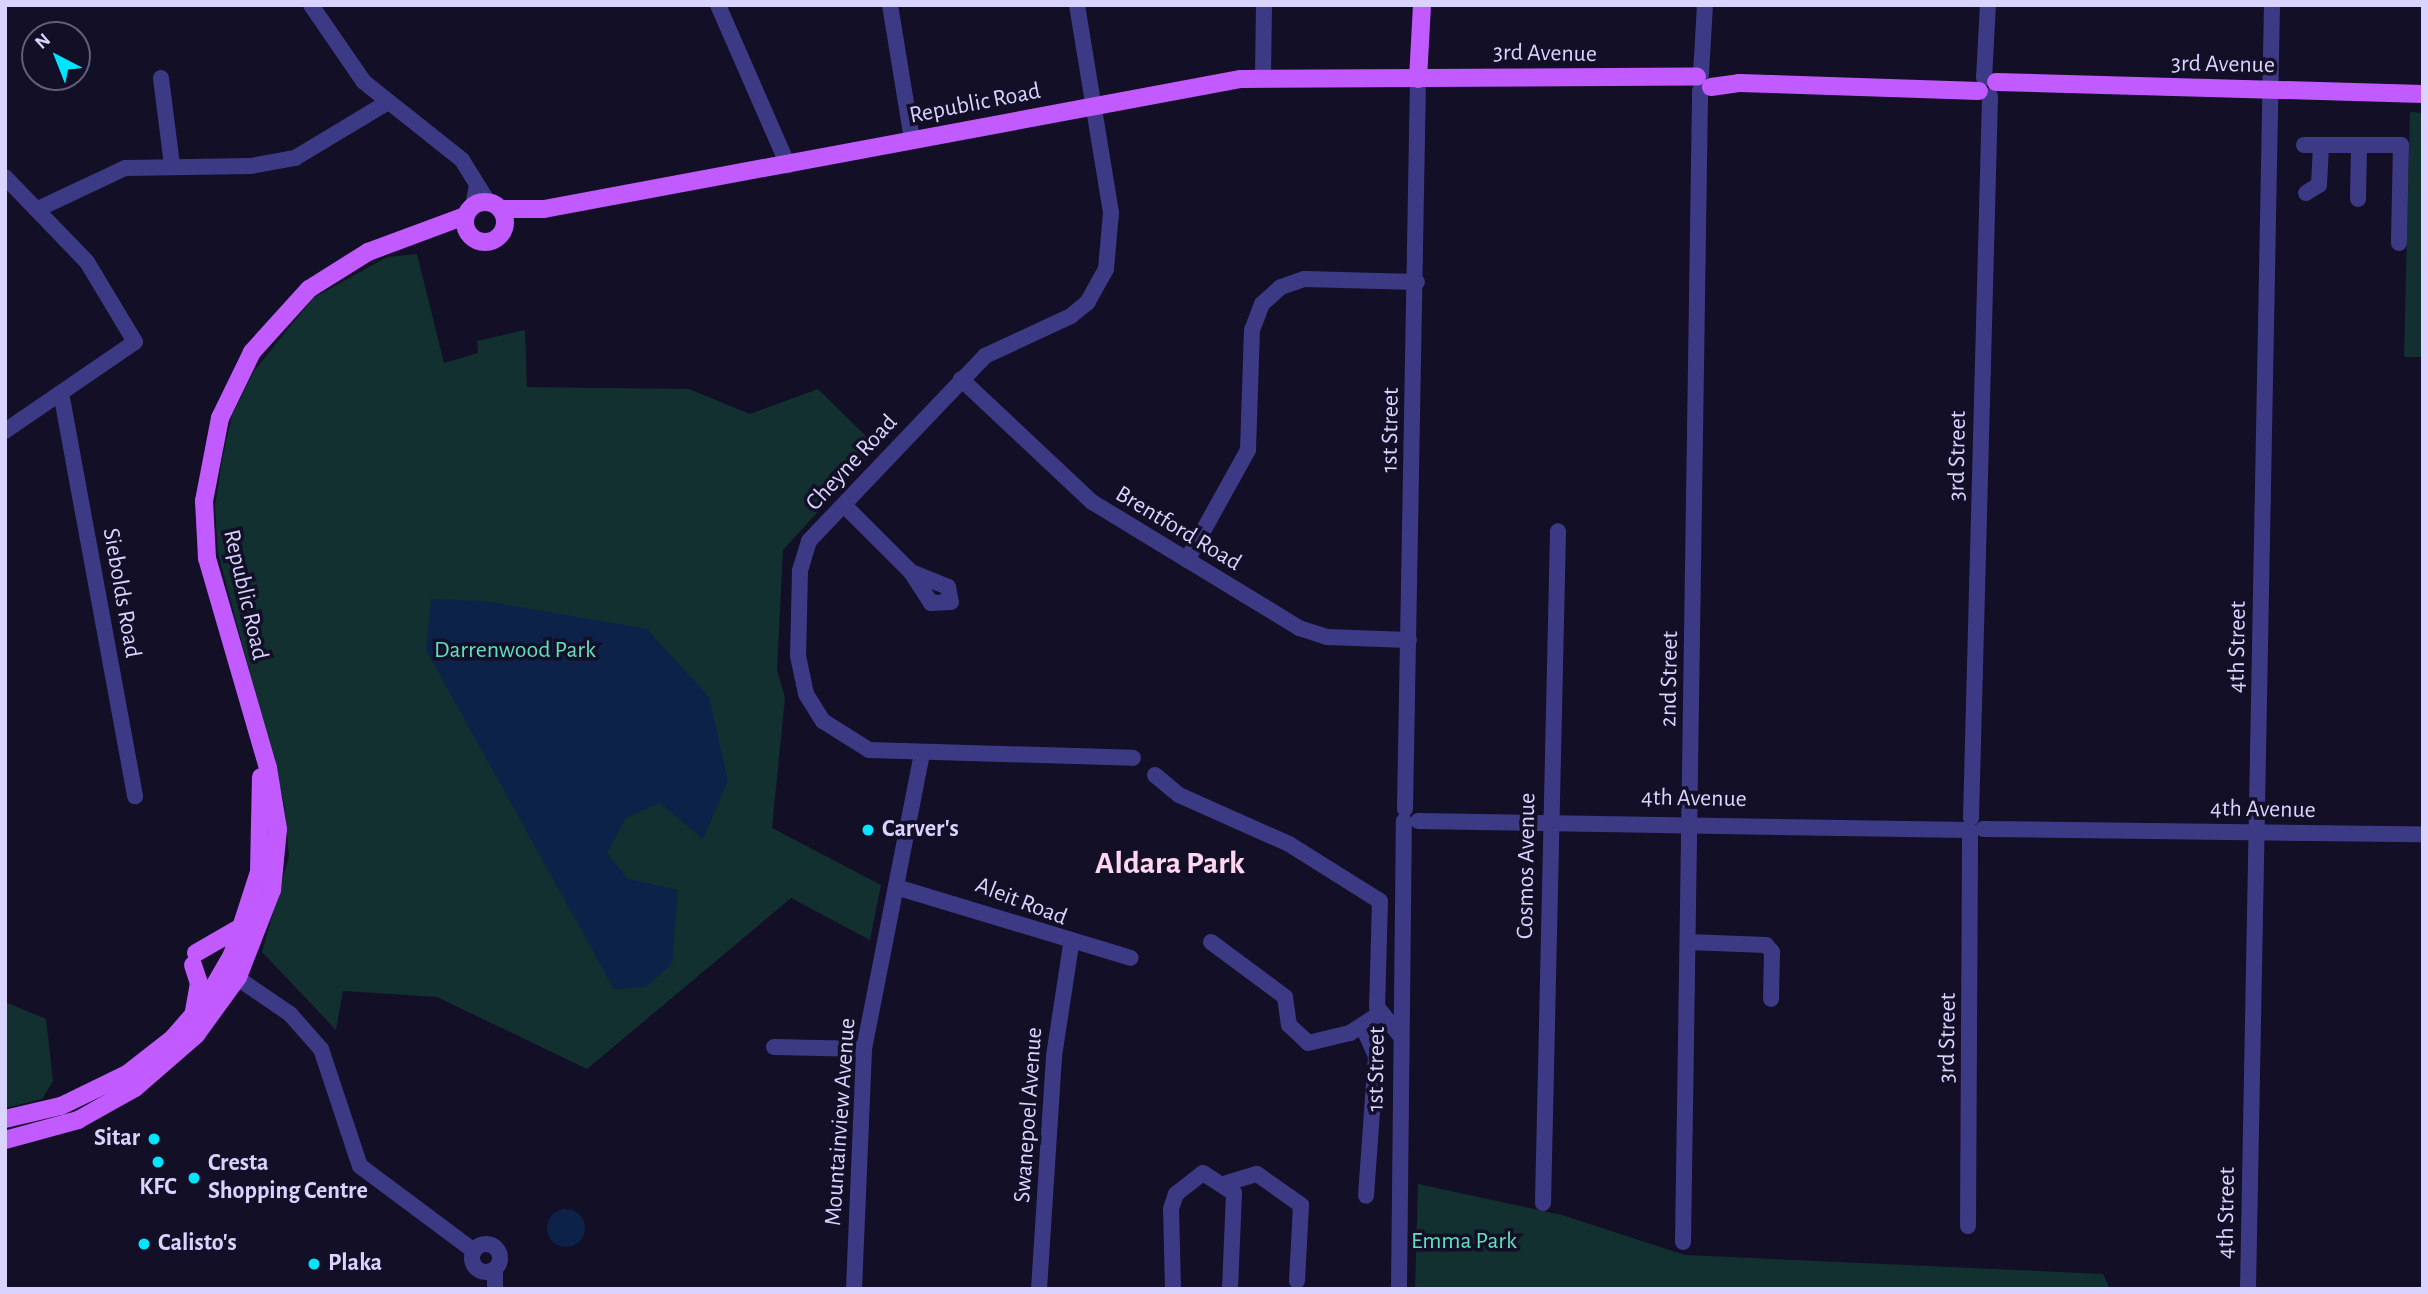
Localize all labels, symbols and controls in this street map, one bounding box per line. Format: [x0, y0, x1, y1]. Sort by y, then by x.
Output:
north arrow [21, 21, 91, 91]
text: N [32, 30, 54, 53]
street label: 3rd Avenue [1493, 39, 1597, 69]
street label: 3rd Avenue [2171, 50, 2275, 80]
street label: Republic Road [907, 77, 1043, 131]
street label: 1st Street [1376, 387, 1406, 473]
street label: Cheyne Road [800, 409, 904, 517]
street label: 3rd Street [1943, 411, 1973, 501]
street label: Brentford Road [1110, 480, 1246, 578]
street label: Siebolds Road [95, 526, 147, 660]
street label: Republic Road [216, 527, 274, 663]
street label: 4th Street [2223, 601, 2253, 693]
street label: 2nd Street [1655, 631, 1685, 727]
park label: Darrenwood Park [434, 637, 596, 665]
street label: 4th Avenue [1641, 784, 1747, 814]
street label: Cosmos Avenue [1511, 793, 1543, 939]
street label: 4th Avenue [2210, 795, 2316, 825]
place label: Carver's [882, 816, 959, 844]
marker: Carver's [860, 822, 876, 838]
district label: Aldara Park [1095, 844, 1245, 882]
street label: Aleit Road [971, 871, 1071, 933]
street label: 3rd Street [1933, 993, 1963, 1083]
street label: Mountainview Avenue [819, 1017, 863, 1227]
street label: Swanepoel Avenue [1009, 1026, 1049, 1204]
street label: 1st Street [1362, 1026, 1392, 1112]
place label: Sitar [94, 1125, 140, 1153]
marker: Sitar [146, 1131, 162, 1147]
place label: Cresta Shopping Centre [208, 1150, 368, 1206]
marker: KFC [150, 1154, 166, 1170]
street label: 4th Street [2212, 1167, 2242, 1259]
marker: Cresta Shopping Centre [186, 1170, 202, 1186]
place label: KFC [139, 1174, 177, 1202]
park label: Emma Park [1411, 1228, 1517, 1256]
place label: Calisto's [158, 1230, 237, 1258]
marker: Calisto's [136, 1236, 152, 1252]
place label: Plaka [328, 1250, 382, 1278]
marker: Plaka [306, 1256, 322, 1272]

